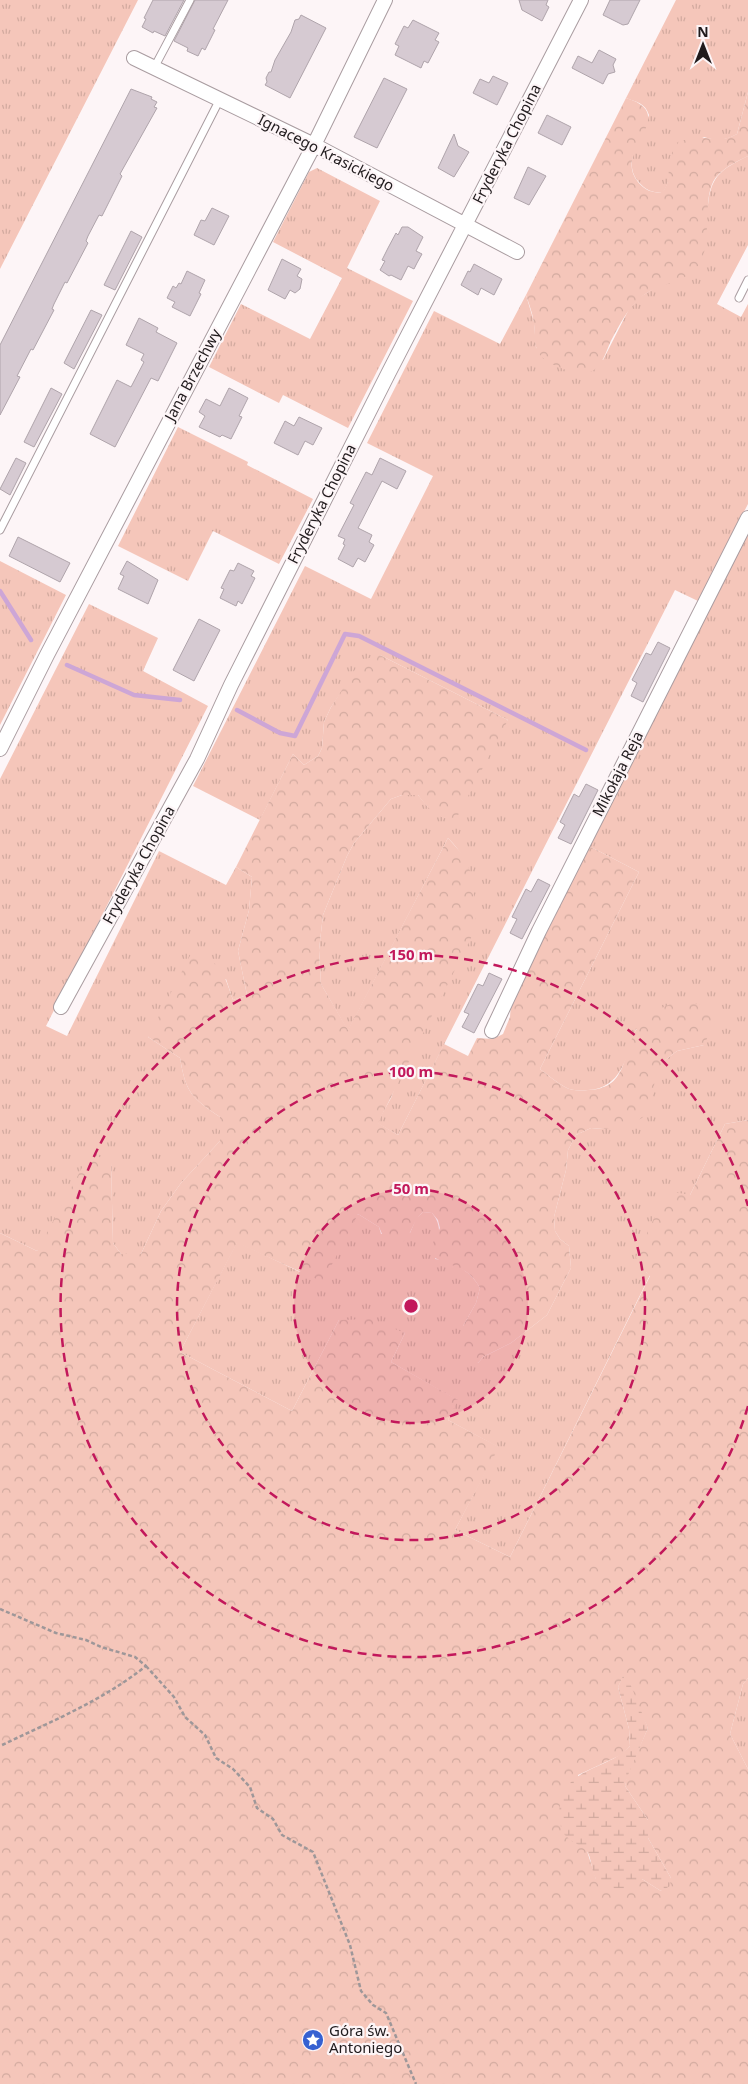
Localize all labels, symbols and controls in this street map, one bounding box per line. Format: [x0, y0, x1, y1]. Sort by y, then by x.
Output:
north arrow [678, 20, 728, 70]
text: N [697, 22, 709, 41]
street label: Fryderyka Chopina [467, 80, 545, 207]
street label: Ignacego Krasickiego [255, 109, 398, 195]
street label: Jana Brzechwy [159, 325, 225, 426]
street label: Fryderyka Chopina [282, 440, 360, 567]
street label: Mikołaja Reja [587, 728, 647, 820]
street label: Fryderyka Chopina [97, 802, 179, 927]
text: 150 m [389, 944, 433, 964]
text: 100 m [389, 1061, 433, 1081]
text: 50 m [393, 1178, 429, 1198]
centre of rings [402, 1297, 420, 1315]
place label: Góra św. Antoniego [329, 2020, 402, 2057]
place icon: Góra św. Antoniego [301, 2028, 325, 2052]

